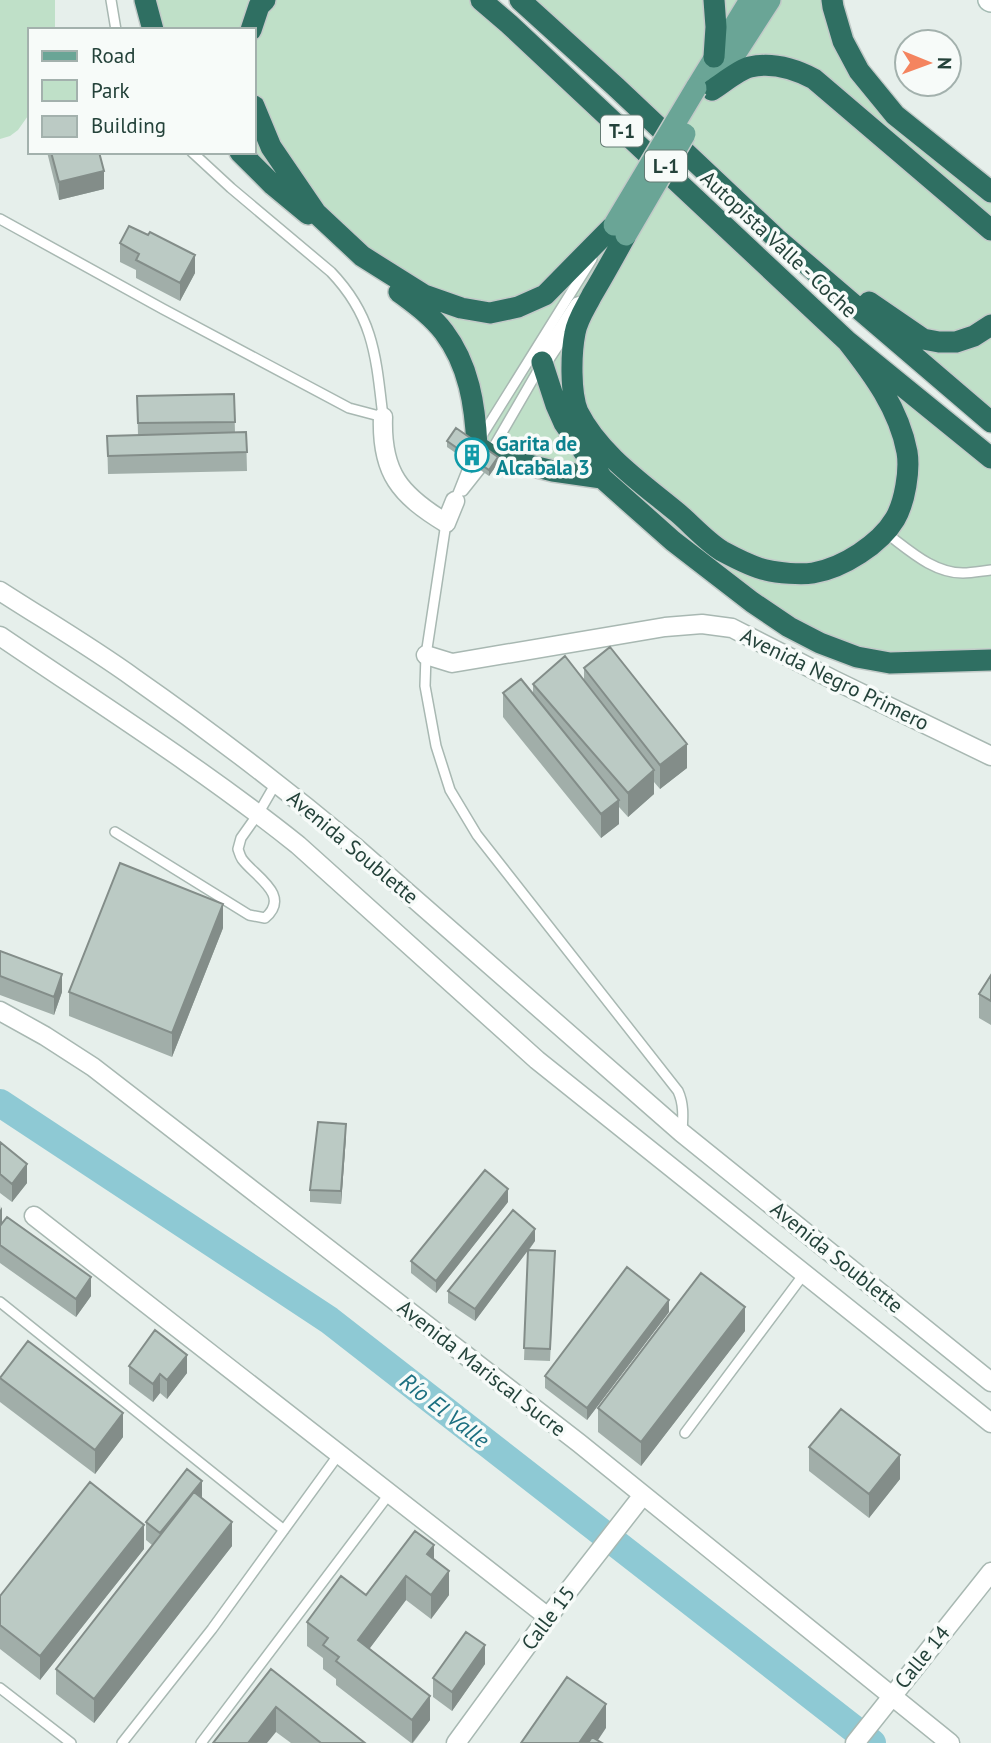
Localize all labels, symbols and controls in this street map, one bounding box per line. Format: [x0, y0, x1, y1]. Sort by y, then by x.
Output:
legend [28, 28, 256, 154]
north arrow [893, 28, 963, 98]
text: Road [91, 42, 135, 69]
text: N [933, 57, 957, 70]
text: Park [91, 77, 130, 104]
text: Building [91, 112, 166, 139]
road number: T-1 [601, 116, 643, 146]
road number: L-1 [645, 150, 687, 182]
street label: Autopista Valle - Coche [695, 165, 863, 323]
place label: Garita de Alcabala 3 [496, 430, 590, 481]
building icon: Garita de Alcabala 3 [453, 436, 491, 474]
street label: Avenida Negro Primero [736, 622, 934, 736]
street label: Avenida Soublette [282, 784, 424, 910]
street label: Avenida Soublette [765, 1195, 909, 1319]
street label: Avenida Mariscal Sucre [392, 1294, 572, 1442]
water label: Río El Valle [394, 1366, 496, 1454]
street label: Calle 15 [515, 1581, 581, 1655]
street label: Calle 14 [888, 1620, 956, 1694]

